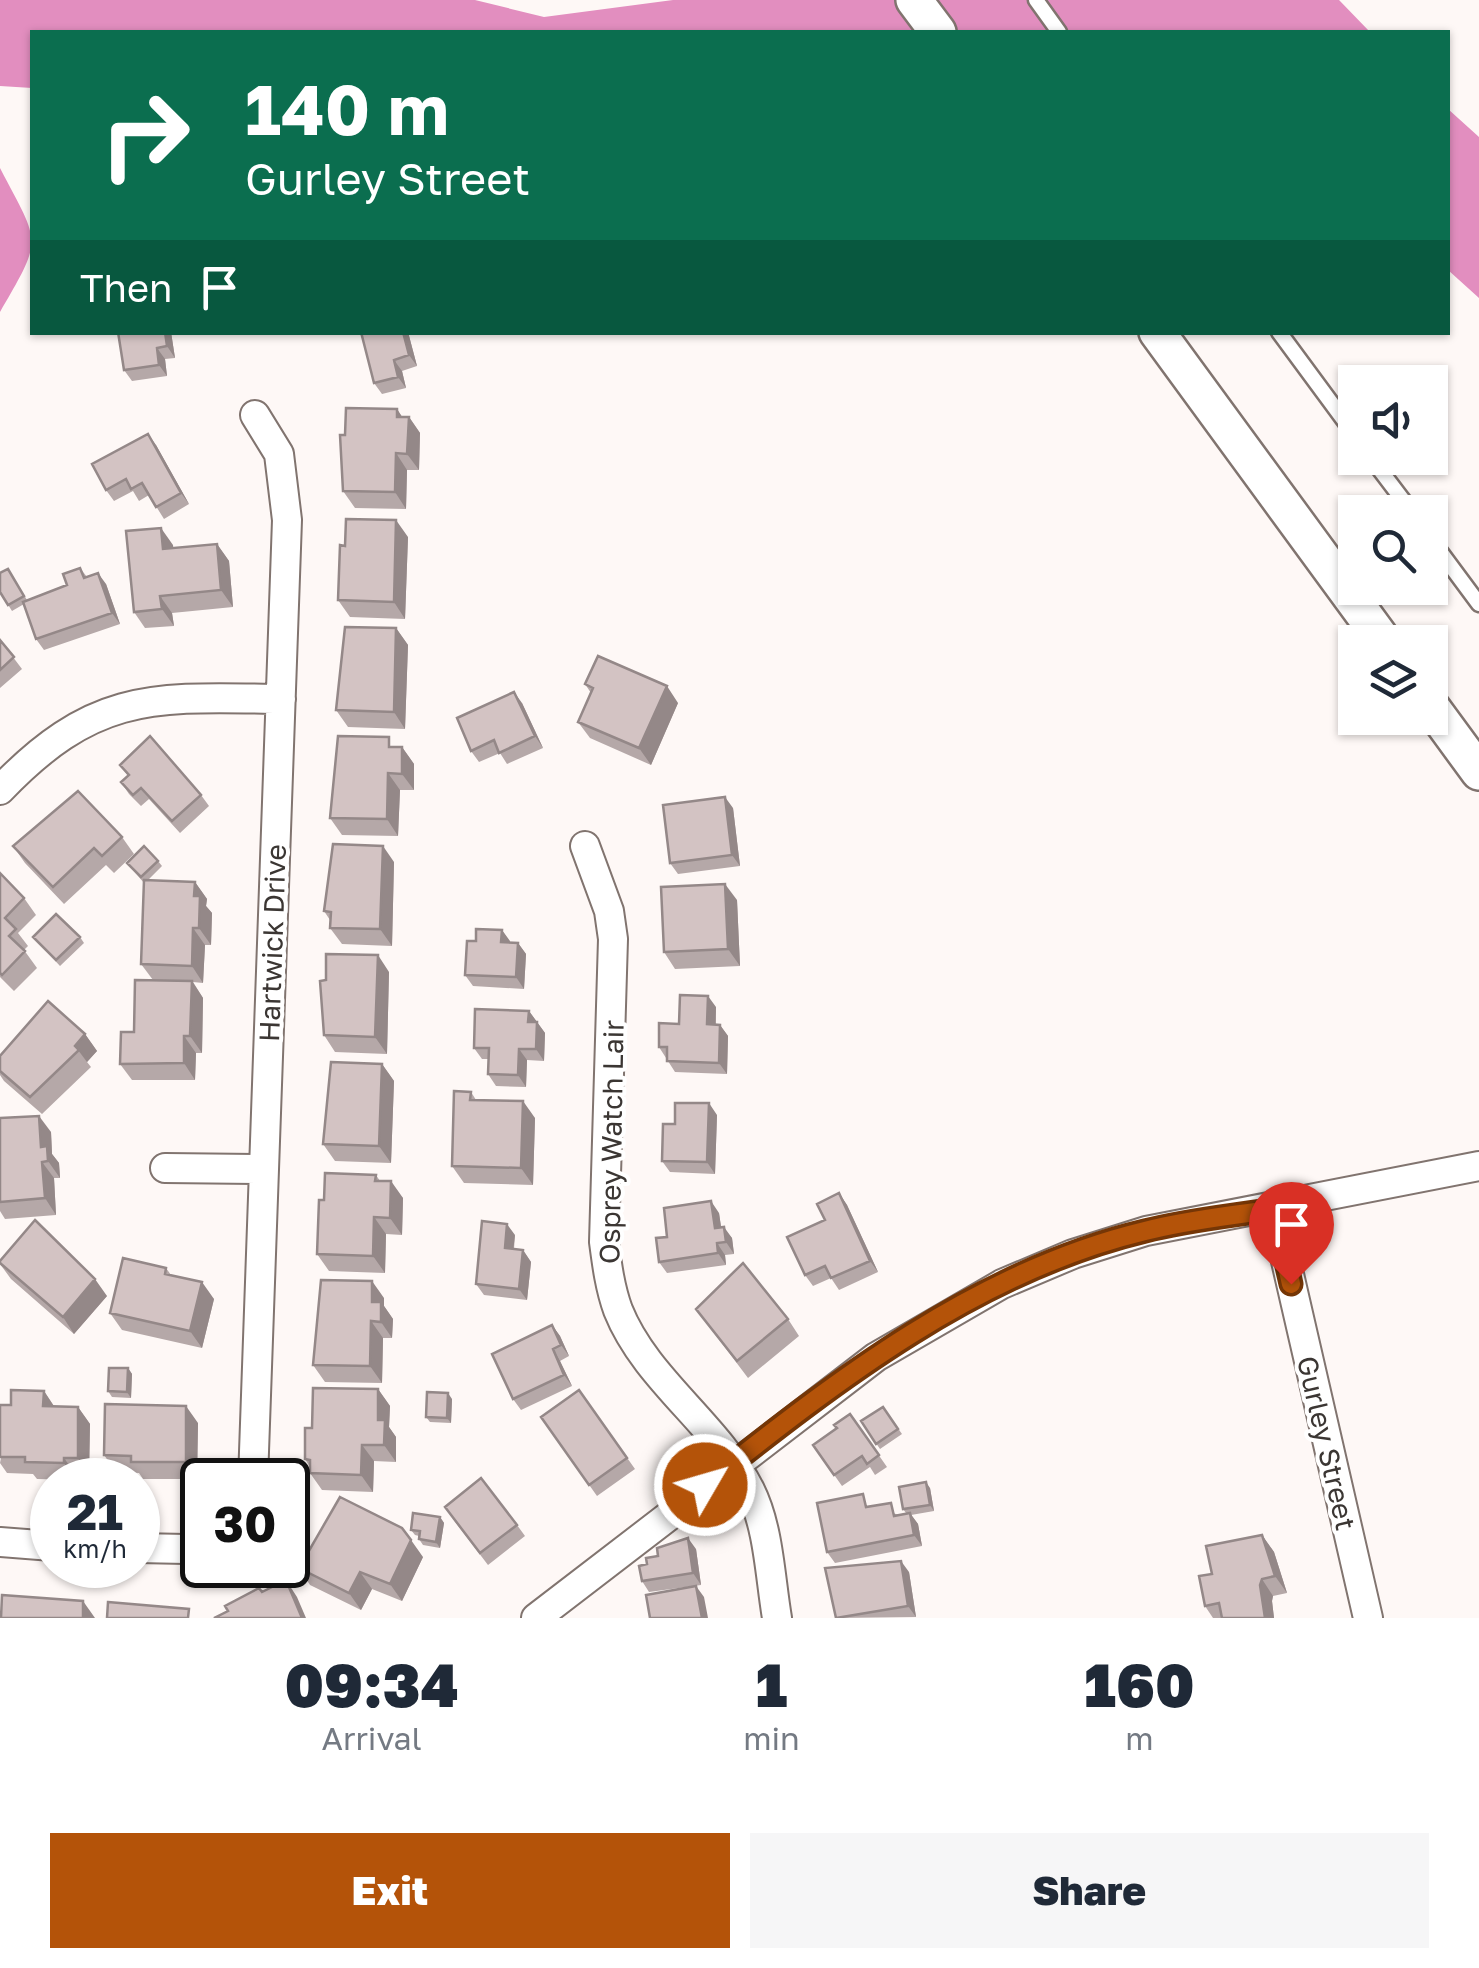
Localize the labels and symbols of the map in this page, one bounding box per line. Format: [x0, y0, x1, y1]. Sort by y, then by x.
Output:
street label: Hartwick Drive [252, 844, 292, 1042]
street label: Osprey Watch Lair [592, 1020, 630, 1264]
pin [1249, 1182, 1334, 1285]
street label: Gurley Street [1291, 1353, 1363, 1533]
position arrow [653, 1433, 757, 1537]
speed limit sign: 30 [180, 1458, 310, 1588]

